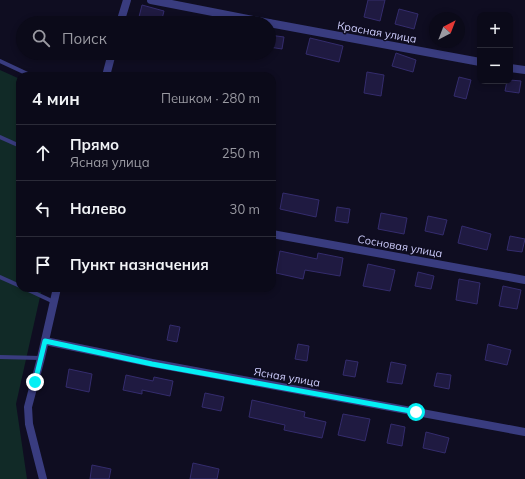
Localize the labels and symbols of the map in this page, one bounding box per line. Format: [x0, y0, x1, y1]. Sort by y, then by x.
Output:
north arrow [429, 12, 465, 48]
street label: Красная улица [336, 18, 418, 46]
street label: Сосновая улица [356, 232, 444, 260]
street label: Ясная улица [253, 364, 321, 390]
route end [26, 373, 44, 391]
route start [407, 403, 425, 421]

